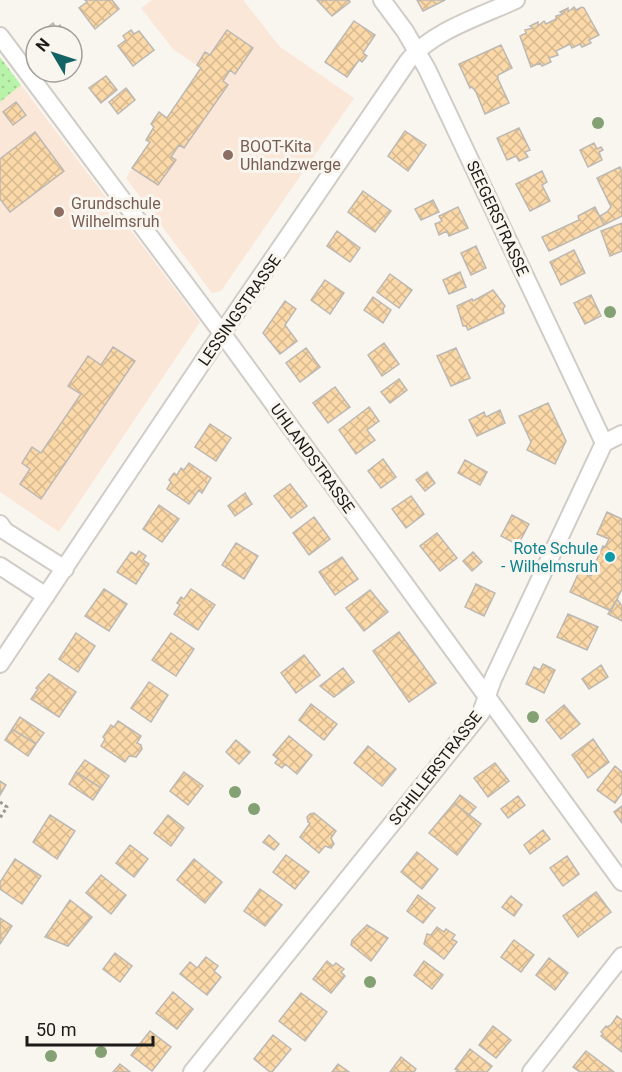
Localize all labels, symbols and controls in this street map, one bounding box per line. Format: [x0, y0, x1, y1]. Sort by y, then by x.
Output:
north arrow [24, 24, 84, 84]
text: N [32, 35, 54, 55]
place label: BOOT-Kita Uhlandzwerge [240, 137, 341, 174]
marker: BOOT-Kita Uhlandzwerge [221, 148, 235, 162]
street label: SEEGERSTRASSE [463, 158, 533, 279]
place label: Grundschule Wilhelmsruh [71, 194, 161, 231]
marker: Grundschule Wilhelmsruh [52, 205, 66, 219]
street label: LESSINGSTRASSE [194, 251, 285, 369]
street label: UHLANDSTRASSE [267, 400, 359, 517]
place label: Rote Schule - Wilhelmsruh [501, 539, 598, 576]
marker: Rote Schule - Wilhelmsruh [603, 550, 617, 564]
street label: SCHILLERSTRASSE [385, 708, 486, 829]
scale bar [27, 1009, 153, 1047]
text: 50 m [36, 1019, 76, 1040]

